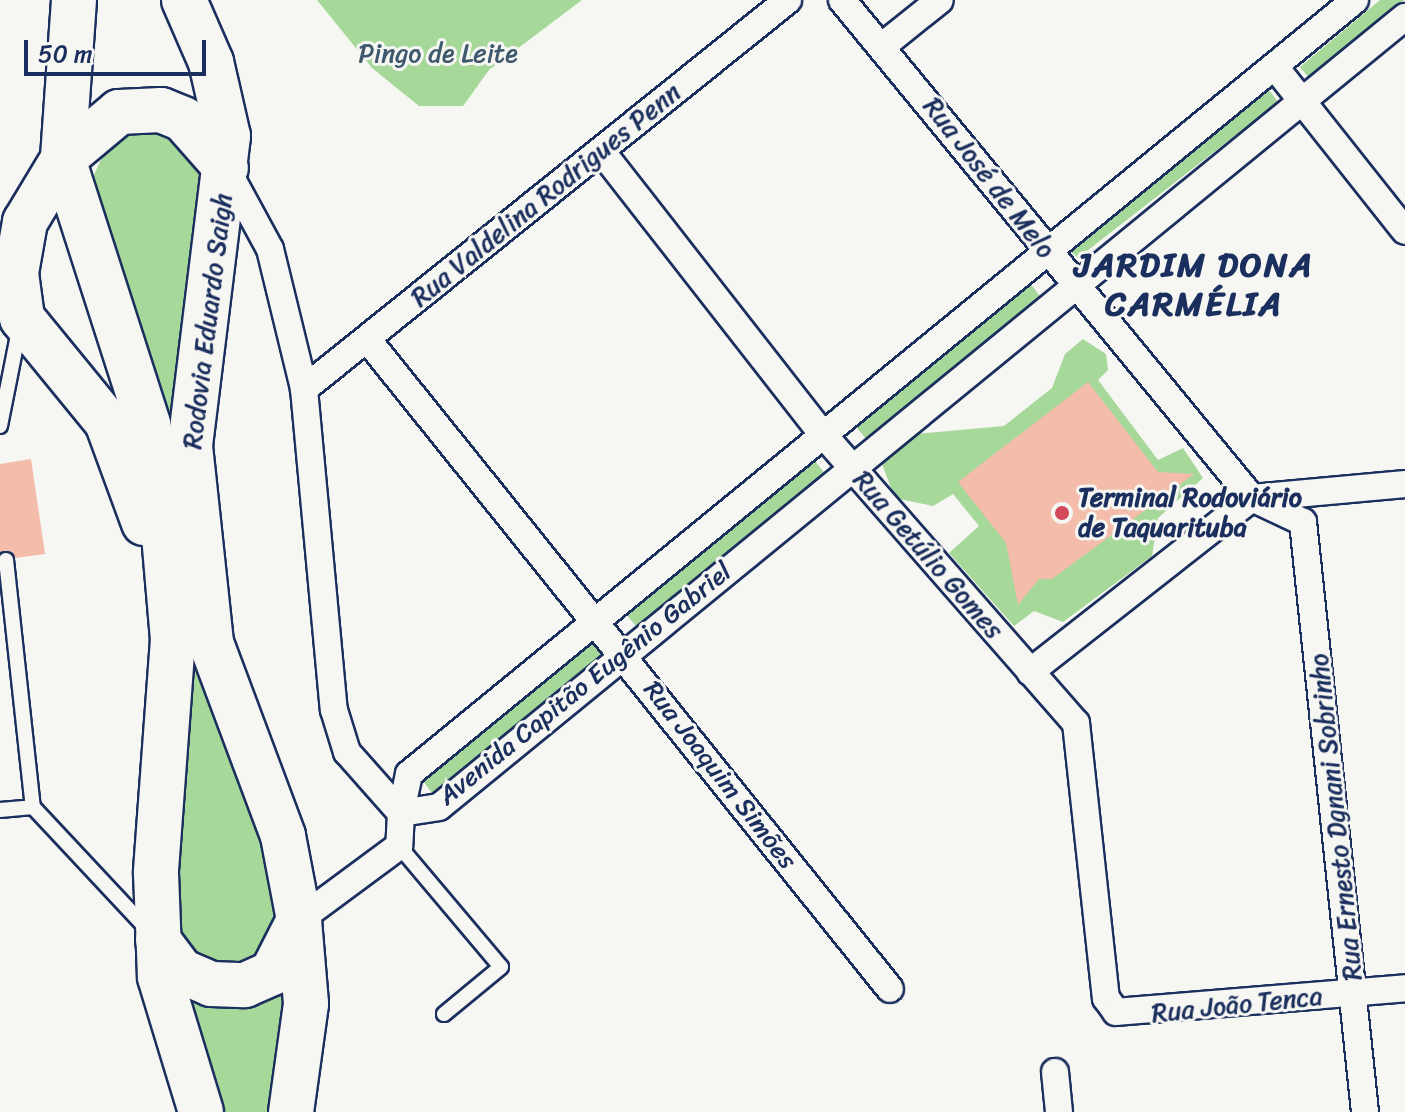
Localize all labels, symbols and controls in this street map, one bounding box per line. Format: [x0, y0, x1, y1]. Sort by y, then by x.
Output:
scale bar [28, 24, 210, 74]
text: 50 m [38, 33, 93, 75]
park label: Pingo de Leite [358, 38, 518, 70]
street label: Rua Valdelina Rodrigues Penn [406, 77, 686, 313]
street label: Rua José de Melo [916, 91, 1062, 265]
street label: Rodovia Eduardo Saigh [177, 191, 239, 451]
district label: JARDIM DONA CARMÉLIA [1076, 245, 1312, 324]
street label: Rua Getúlio Gomes [846, 464, 1010, 646]
place label: Terminal Rodoviário de Taquarituba [1078, 482, 1302, 544]
marker: Terminal Rodoviário de Taquarituba [1053, 504, 1071, 522]
street label: Avenida Capitão Eugênio Gabriel [432, 556, 738, 812]
street label: Rua Ernesto Dgnani Sobrinho [1303, 651, 1369, 983]
street label: Rua Joaquim Simões [637, 675, 803, 875]
street label: Rua João Tenca [1149, 980, 1325, 1030]

